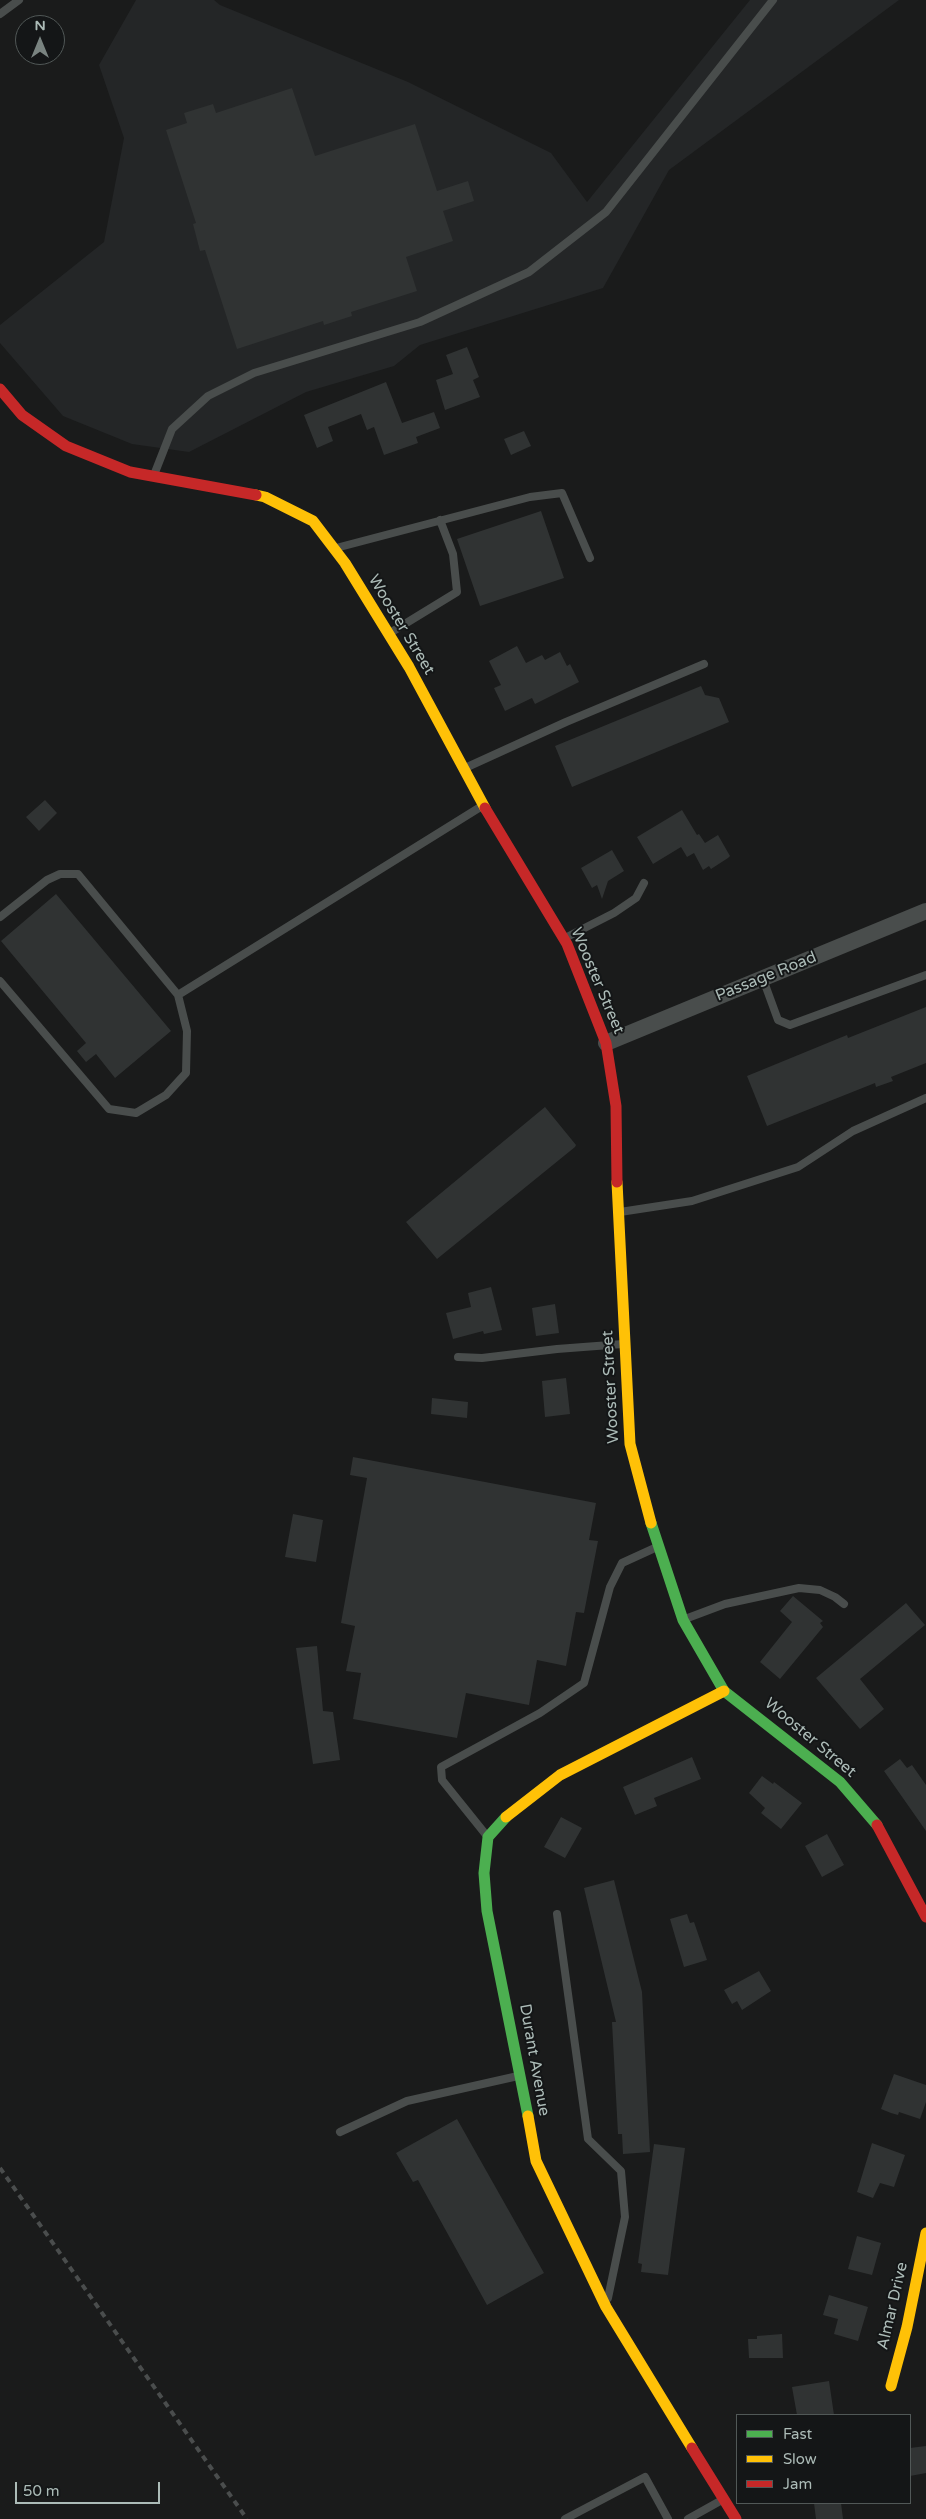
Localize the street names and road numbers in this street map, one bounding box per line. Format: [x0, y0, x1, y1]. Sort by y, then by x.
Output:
street label: Wooster Street [364, 571, 438, 679]
street label: Wooster Street [566, 925, 628, 1037]
street label: Passage Road [713, 948, 819, 1006]
street label: Wooster Street [598, 1330, 624, 1444]
street label: Wooster Street [760, 1694, 860, 1782]
street label: Durant Avenue [515, 2002, 553, 2118]
street label: Almar Drive [874, 2260, 912, 2352]

